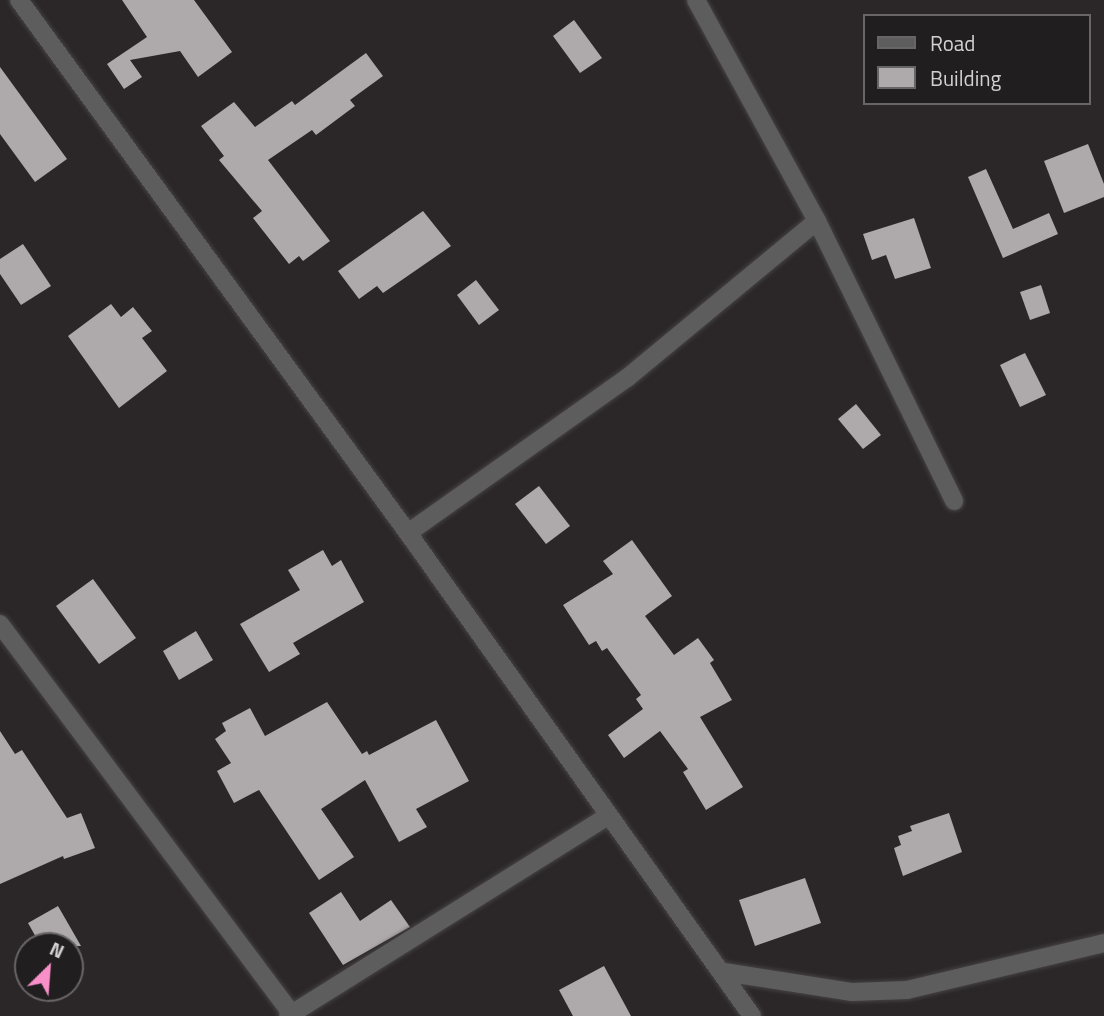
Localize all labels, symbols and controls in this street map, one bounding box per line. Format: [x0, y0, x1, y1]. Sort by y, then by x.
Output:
legend [862, 14, 1090, 105]
text: Road [930, 27, 975, 59]
text: Building [930, 62, 1001, 94]
north arrow [14, 932, 84, 1002]
text: N [45, 933, 69, 965]

